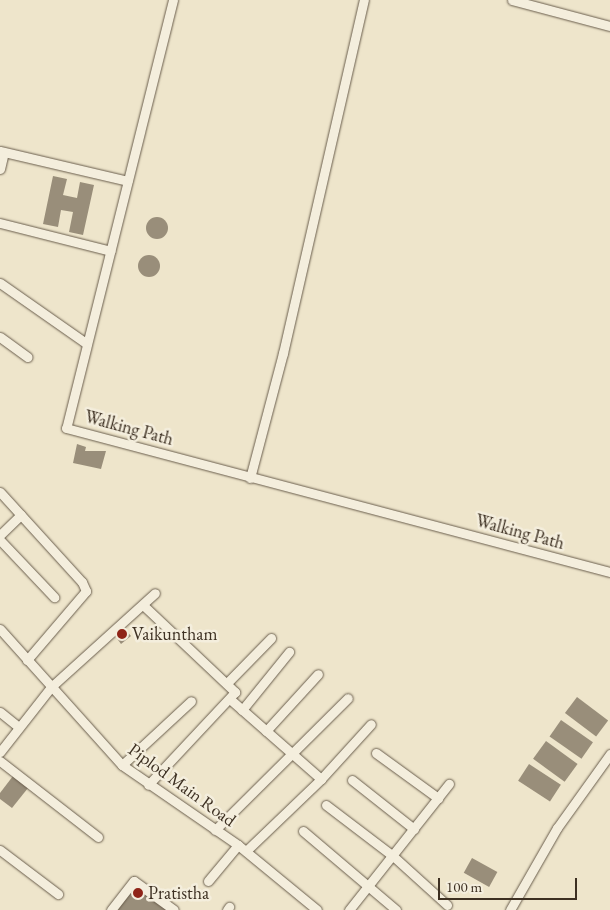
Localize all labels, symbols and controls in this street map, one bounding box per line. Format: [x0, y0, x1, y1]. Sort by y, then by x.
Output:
street label: Walking Path [82, 406, 176, 450]
street label: Walking Path [473, 510, 567, 554]
place label: Vaikuntham [132, 623, 217, 645]
marker: Vaikuntham [116, 628, 128, 640]
street label: Piplod Main Road [124, 739, 240, 831]
scale bar [440, 868, 579, 900]
text: 100 m [446, 877, 482, 896]
place label: Pratistha [148, 882, 209, 904]
marker: Pratistha [132, 887, 144, 899]

